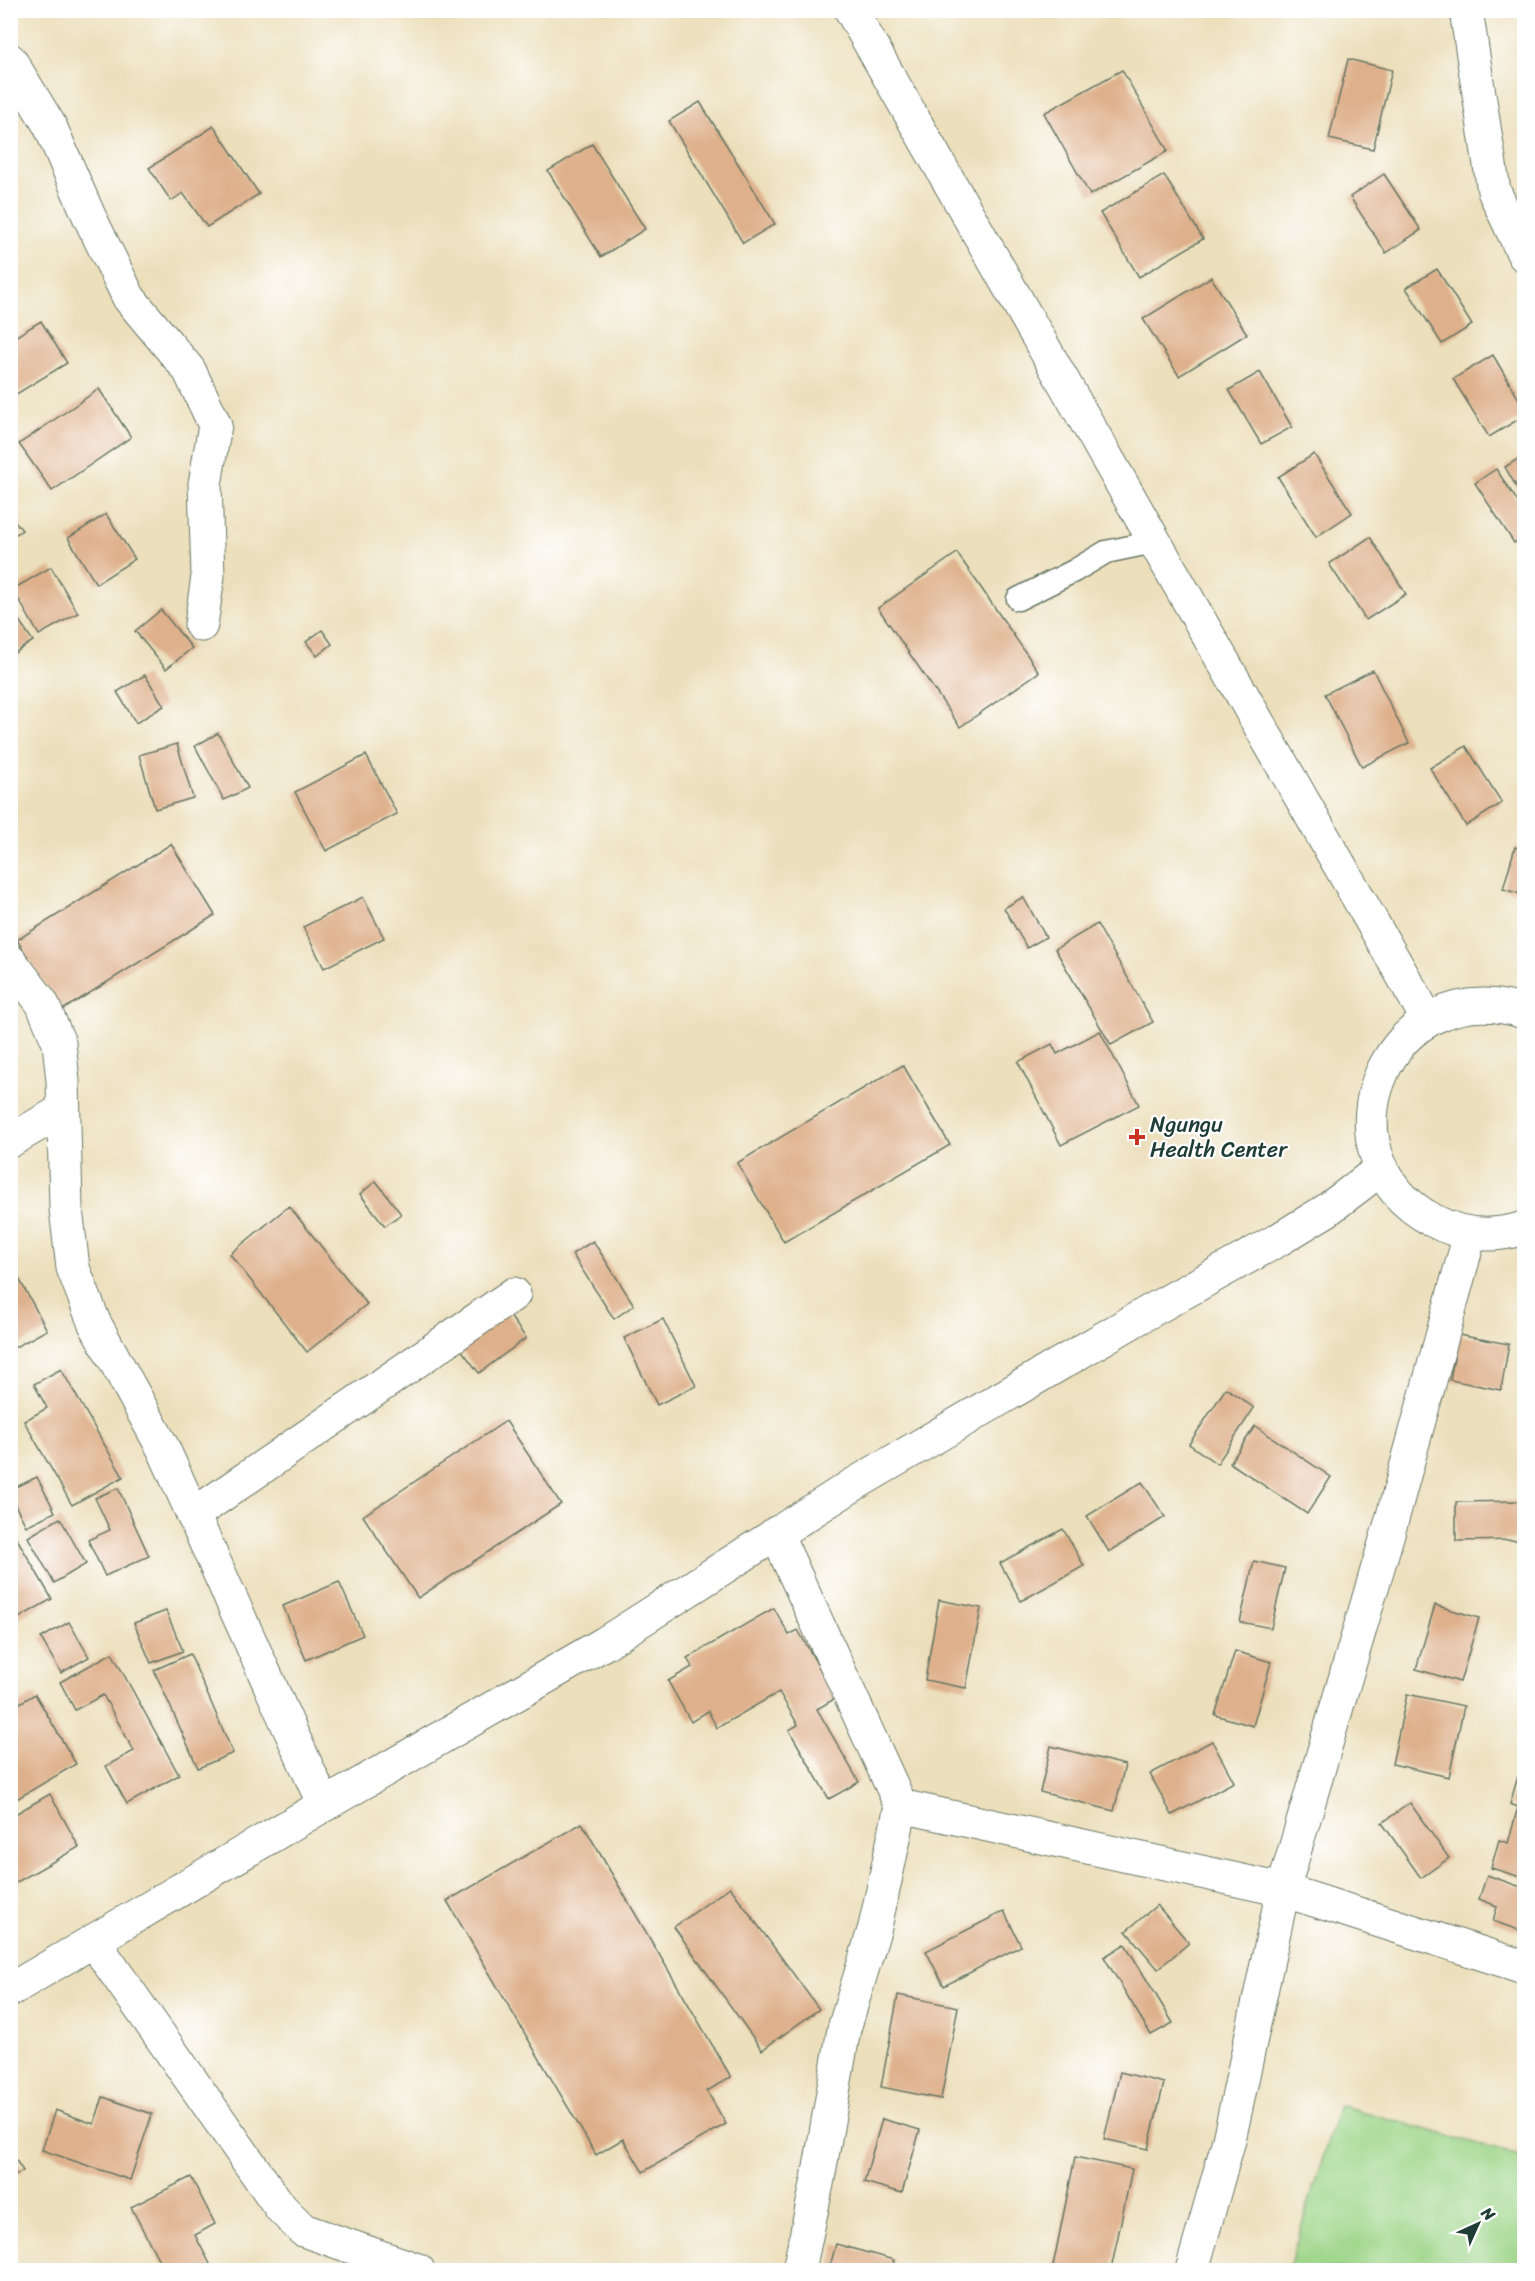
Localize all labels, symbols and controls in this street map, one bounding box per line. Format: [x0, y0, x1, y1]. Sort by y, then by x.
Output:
place label: Ngungu Health Center [1150, 1105, 1288, 1169]
marker: Ngungu Health Center [1128, 1128, 1146, 1146]
north arrow [1448, 2194, 1508, 2254]
text: N [1473, 2199, 1503, 2229]

